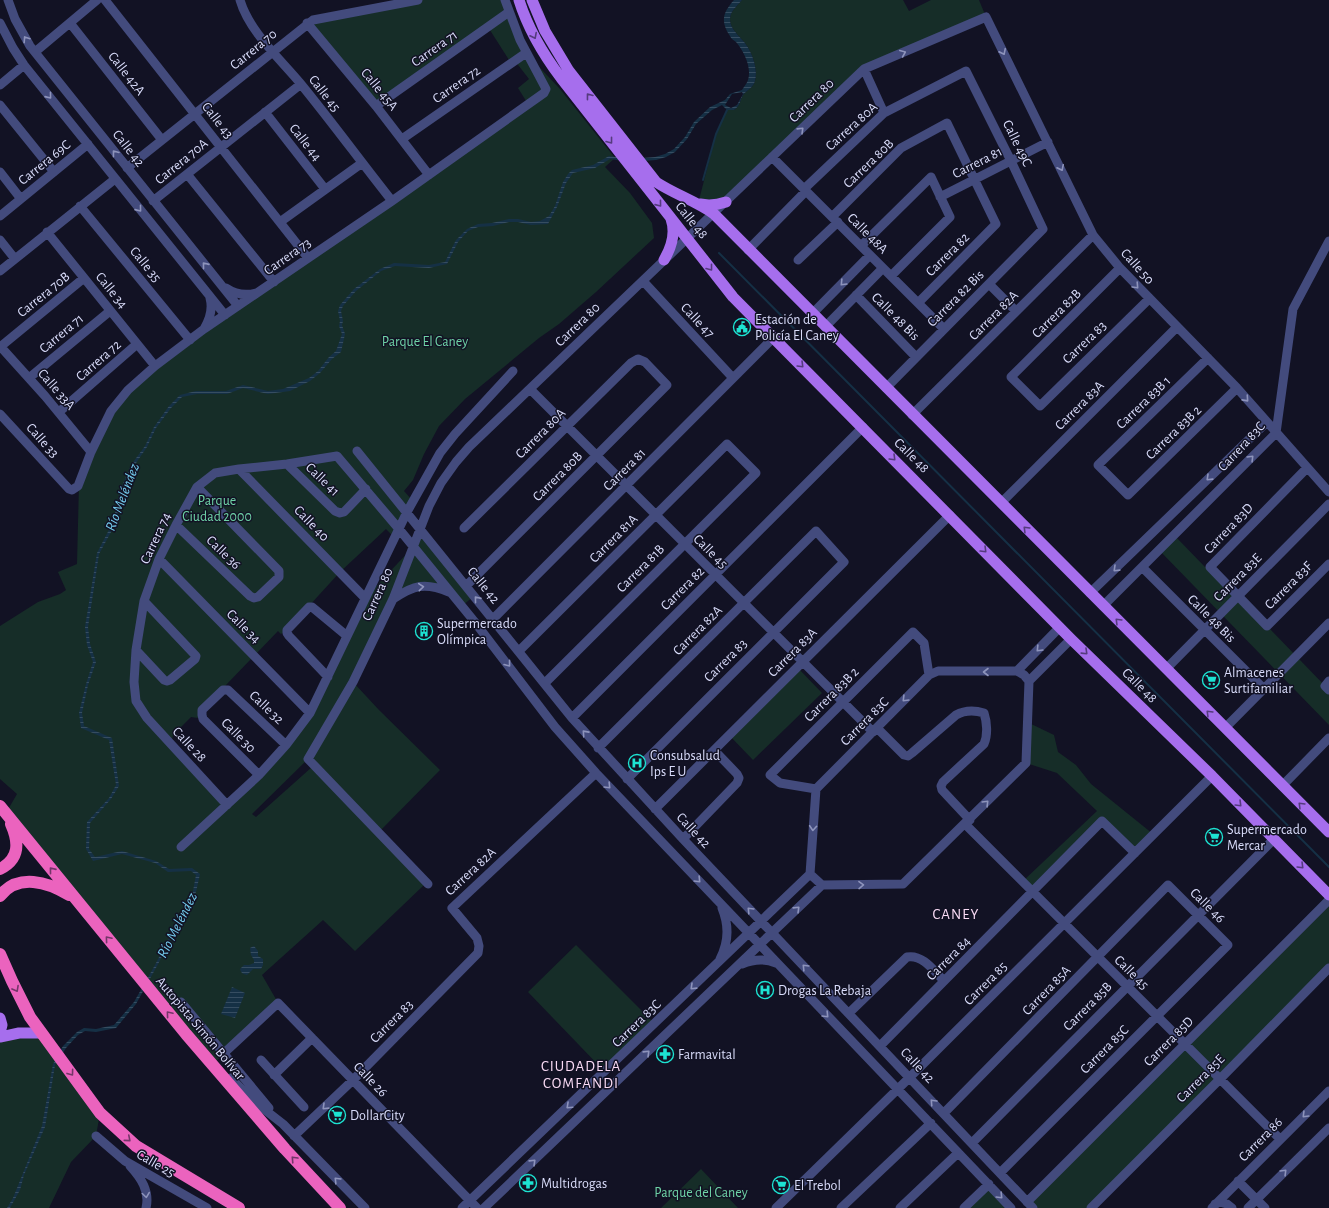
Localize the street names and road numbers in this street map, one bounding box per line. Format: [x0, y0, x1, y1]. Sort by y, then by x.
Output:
street label: Carrera 70 [228, 27, 280, 73]
street label: Carrera 71 [409, 28, 460, 70]
street label: Calle 42A [105, 49, 147, 98]
street label: Carrera 72 [430, 63, 483, 106]
street label: Calle 45A [358, 66, 400, 114]
street label: Calle 45 [306, 73, 343, 115]
street label: Carrera 80 [787, 76, 837, 125]
street label: Calle 43 [199, 100, 236, 142]
street label: Carrera 80A [823, 100, 880, 153]
street label: Calle 49C [1000, 118, 1034, 169]
street label: Calle 44 [286, 121, 324, 164]
street label: Calle 42 [110, 128, 147, 170]
street label: Carrera 70A [153, 136, 211, 187]
street label: Carrera 80B [841, 137, 897, 191]
street label: Carrera 69C [16, 138, 73, 188]
street label: Carrera 81 [950, 144, 1005, 181]
street label: Calle 48 [672, 200, 710, 242]
street label: Calle 48A [844, 211, 890, 257]
street label: Carrera 82 [923, 230, 972, 279]
street label: Carrera 73 [261, 236, 314, 278]
street label: Calle 35 [127, 244, 164, 285]
street label: Calle 50 [1118, 246, 1157, 287]
street label: Carrera 82 Bis [925, 268, 987, 330]
street label: Carrera 70B [15, 270, 73, 320]
street label: Calle 34 [93, 270, 130, 312]
street label: Carrera 82B [1030, 287, 1084, 341]
street label: Carrera 82A [966, 288, 1021, 343]
street label: Calle 48 Bis [869, 290, 922, 343]
street label: Carrera 80 [553, 300, 603, 349]
street label: Calle 47 [678, 301, 717, 341]
street label: Carrera 71 [37, 311, 86, 356]
street label: Carrera 83 [1060, 319, 1109, 367]
street label: Carrera 72 [74, 338, 124, 384]
street label: Calle 33A [35, 367, 78, 413]
street label: Carrera 83B 1 [1114, 374, 1173, 432]
street label: Carrera 83A [1053, 379, 1107, 433]
street label: Carrera 83B 2 [1143, 403, 1204, 462]
street label: Carrera 80A [513, 406, 568, 461]
street label: Carrera 83C [1215, 419, 1268, 474]
street label: Calle 33 [23, 421, 61, 461]
street label: Calle 48 [891, 436, 931, 476]
street label: Carrera 81 [601, 446, 649, 494]
street label: Carrera 80B [530, 449, 585, 504]
street label: Calle 41 [303, 460, 342, 499]
street label: Carrera 83D [1202, 501, 1256, 556]
street label: Calle 40 [291, 503, 331, 544]
street label: Carrera 74 [138, 510, 174, 566]
street label: Carrera 81A [587, 512, 641, 566]
street label: Calle 45 [690, 532, 730, 572]
street label: Calle 36 [203, 533, 243, 572]
street label: Carrera 81B [614, 542, 667, 595]
street label: Carrera 83E [1211, 551, 1265, 604]
street label: Carrera 83F [1262, 559, 1316, 612]
street label: Carrera 82 [658, 564, 707, 613]
street label: Calle 42 [464, 565, 502, 607]
street label: Carrera 80 [360, 566, 396, 623]
street label: Calle 48 Bis [1185, 592, 1238, 645]
street label: Carrera 82A [670, 603, 725, 658]
street label: Calle 34 [224, 607, 263, 647]
street label: Carrera 83A [766, 626, 820, 680]
street label: Carrera 83 [701, 636, 750, 685]
street label: Carrera 83B 2 [802, 665, 862, 725]
street label: Calle 48 [1119, 666, 1159, 706]
street label: Calle 32 [246, 688, 286, 727]
street label: Carrera 83C [838, 695, 892, 749]
street label: Calle 30 [218, 716, 258, 756]
street label: Calle 28 [170, 724, 209, 765]
street label: Calle 42 [674, 810, 713, 851]
street label: Carrera 82A [443, 845, 499, 898]
street label: Calle 46 [1187, 886, 1227, 926]
street label: Carrera 84 [924, 934, 974, 983]
street label: Calle 45 [1111, 953, 1151, 993]
street label: Carrera 85 [961, 959, 1010, 1008]
street label: Carrera 85A [1020, 963, 1074, 1018]
street label: Autopista Simón Bolívar [153, 974, 248, 1083]
street label: Carrera 85B [1061, 980, 1115, 1034]
street label: Carrera 83 [367, 997, 416, 1046]
street label: Carrera 83C [610, 997, 664, 1050]
street label: Carrera 85D [1141, 1014, 1196, 1069]
street label: Carrera 85C [1078, 1023, 1132, 1077]
street label: Calle 42 [898, 1045, 937, 1086]
street label: Carrera 85E [1174, 1052, 1228, 1105]
street label: Calle 26 [351, 1060, 390, 1100]
street label: Carrera 86 [1236, 1115, 1285, 1164]
street label: Calle 25 [134, 1147, 177, 1180]

